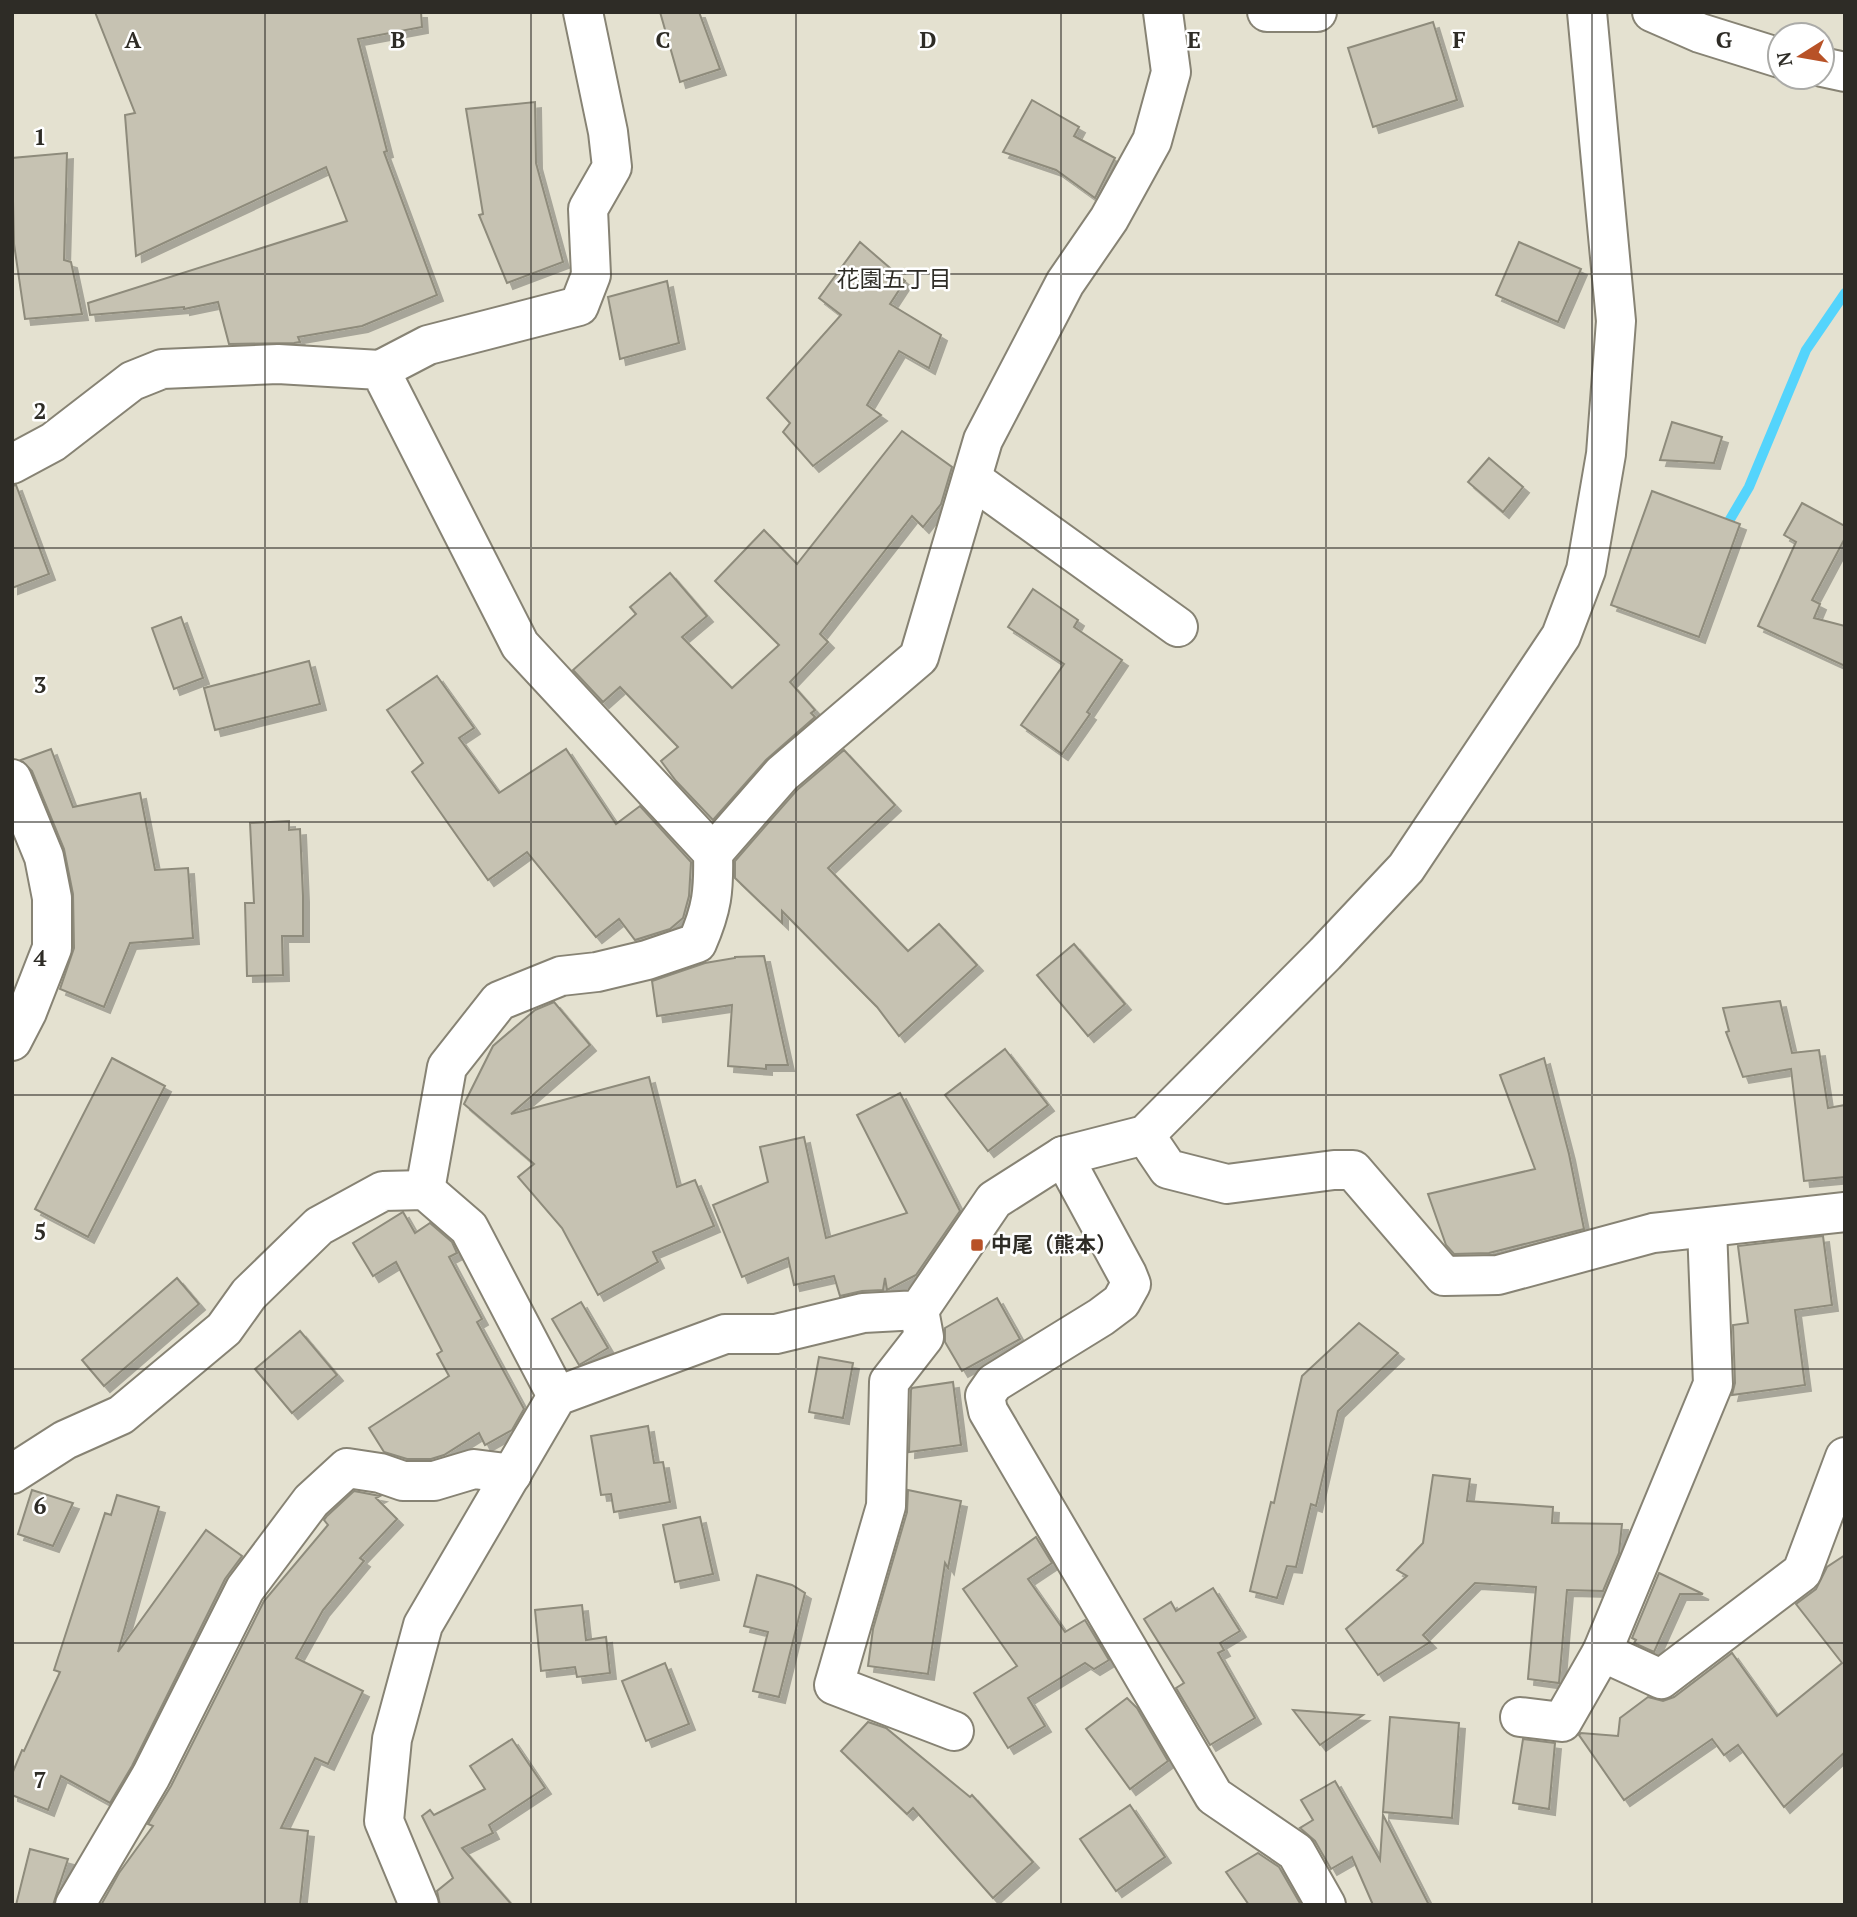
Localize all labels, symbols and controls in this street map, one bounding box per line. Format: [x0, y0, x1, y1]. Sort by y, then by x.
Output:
north arrow [1766, 21, 1836, 91]
text: A [125, 24, 142, 55]
text: B [391, 24, 406, 55]
text: C [656, 24, 671, 55]
text: D [920, 24, 937, 55]
text: E [1187, 24, 1201, 55]
text: F [1452, 24, 1466, 55]
text: G [1716, 24, 1733, 55]
text: N [1770, 49, 1797, 69]
text: 1 [34, 121, 47, 152]
district label: 花園五丁目 [837, 263, 952, 294]
text: 2 [34, 395, 47, 426]
text: 3 [34, 669, 47, 700]
text: 4 [34, 942, 47, 973]
text: 5 [34, 1216, 47, 1247]
place label: 中尾（熊本） [991, 1230, 1117, 1258]
marker: 中尾（熊本） [969, 1237, 985, 1253]
text: 6 [34, 1490, 47, 1521]
text: 7 [34, 1764, 47, 1795]

